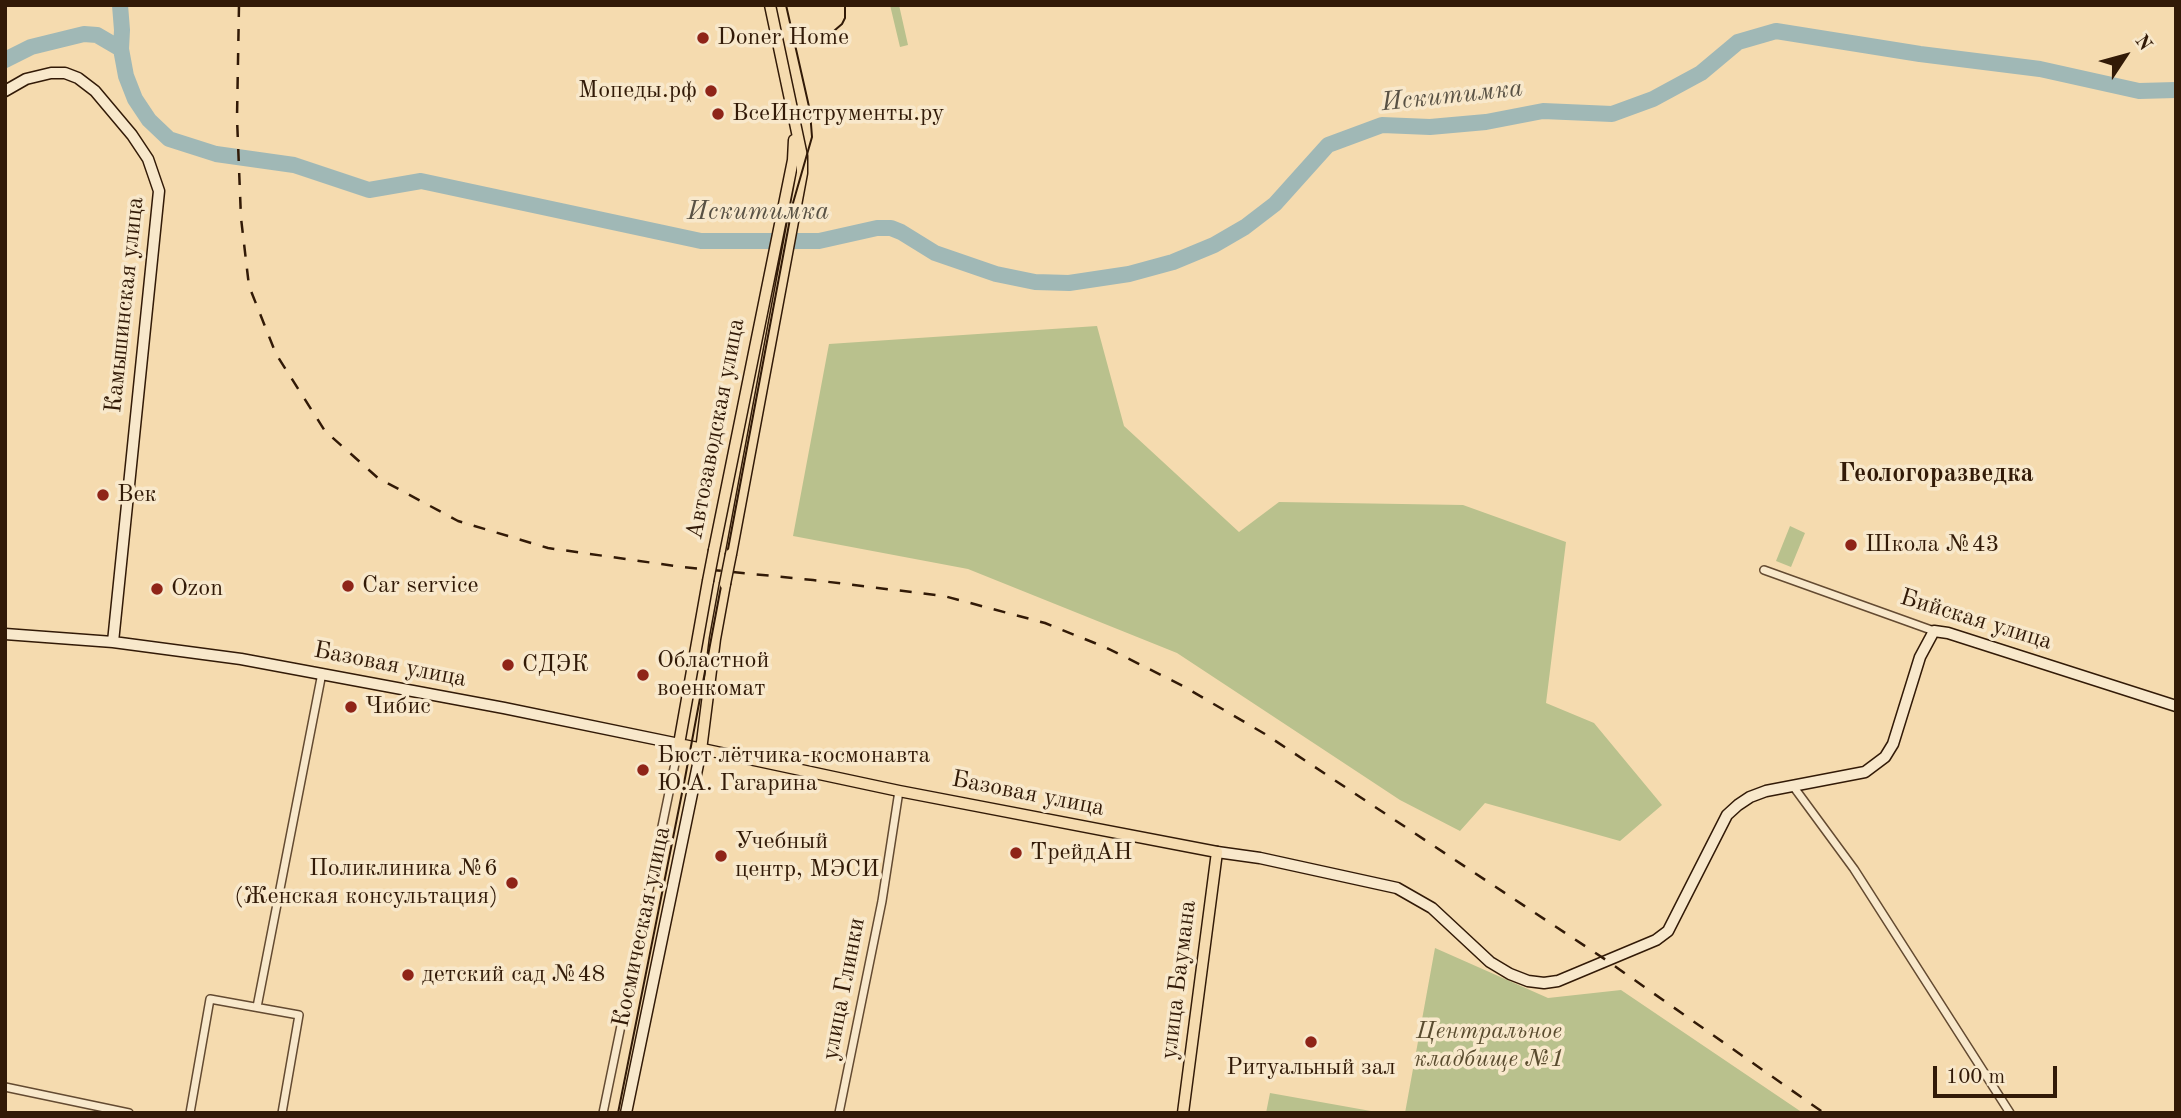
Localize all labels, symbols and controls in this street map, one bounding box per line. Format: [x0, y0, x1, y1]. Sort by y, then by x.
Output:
north arrow [2090, 21, 2160, 91]
place label: Doner Home [717, 24, 849, 52]
marker: Doner Home [695, 30, 711, 46]
text: N [2130, 32, 2154, 55]
water label: Искитимка [1380, 73, 1524, 119]
place label: Мопеды.рф [578, 77, 697, 105]
marker: Мопеды.рф [703, 83, 719, 99]
place label: ВсеИнструменты.ру [732, 100, 945, 128]
marker: ВсеИнструменты.ру [710, 106, 726, 122]
street label: Камышинская улица [99, 196, 151, 414]
water label: Искитимка [687, 196, 829, 228]
street label: Автозаводская улица [680, 316, 752, 542]
district label: Геологоразведка [1838, 458, 2034, 490]
place label: Век [117, 481, 157, 509]
marker: Век [95, 487, 111, 503]
place label: Школа №43 [1865, 531, 2000, 559]
marker: Школа №43 [1843, 537, 1859, 553]
place label: Car service [362, 572, 478, 600]
place label: Ozon [171, 575, 223, 603]
marker: Car service [340, 578, 356, 594]
marker: Ozon [149, 581, 165, 597]
street label: Бийская улица [1896, 583, 2056, 657]
street label: Базовая улица [311, 636, 469, 694]
place label: Областной военкомат [657, 647, 769, 703]
place label: СДЭК [522, 651, 589, 679]
marker: СДЭК [500, 657, 516, 673]
marker: Областной военкомат [635, 667, 651, 683]
place label: Чибис [365, 693, 431, 721]
marker: Чибис [343, 699, 359, 715]
place label: Бюст лётчика-космонавта Ю.А. Гагарина [657, 742, 930, 798]
marker: Бюст лётчика-космонавта Ю.А. Гагарина [635, 762, 651, 778]
street label: Базовая улица [949, 765, 1107, 823]
street label: Космическая улица [607, 824, 677, 1030]
place label: Учебный центр, МЭСИ [735, 828, 880, 884]
place label: ТрейдАН [1030, 839, 1133, 867]
marker: ТрейдАН [1008, 845, 1024, 861]
marker: Учебный центр, МЭСИ [713, 848, 729, 864]
place label: Поликлиника №6 (Женская консультация) [234, 855, 498, 911]
marker: Поликлиника №6 (Женская консультация) [504, 875, 520, 891]
street label: улица Баумана [1155, 899, 1203, 1061]
street label: улица Глинки [816, 915, 872, 1063]
place label: детский сад №48 [422, 961, 605, 989]
marker: детский сад №48 [400, 967, 416, 983]
park label: Центральное кладбище №1 [1414, 1018, 1564, 1074]
marker: Ритуальный зал [1303, 1034, 1319, 1050]
scale bar [1936, 1052, 2060, 1096]
place label: Ритуальный зал [1226, 1054, 1396, 1082]
text: 100 m [1946, 1067, 2005, 1088]

